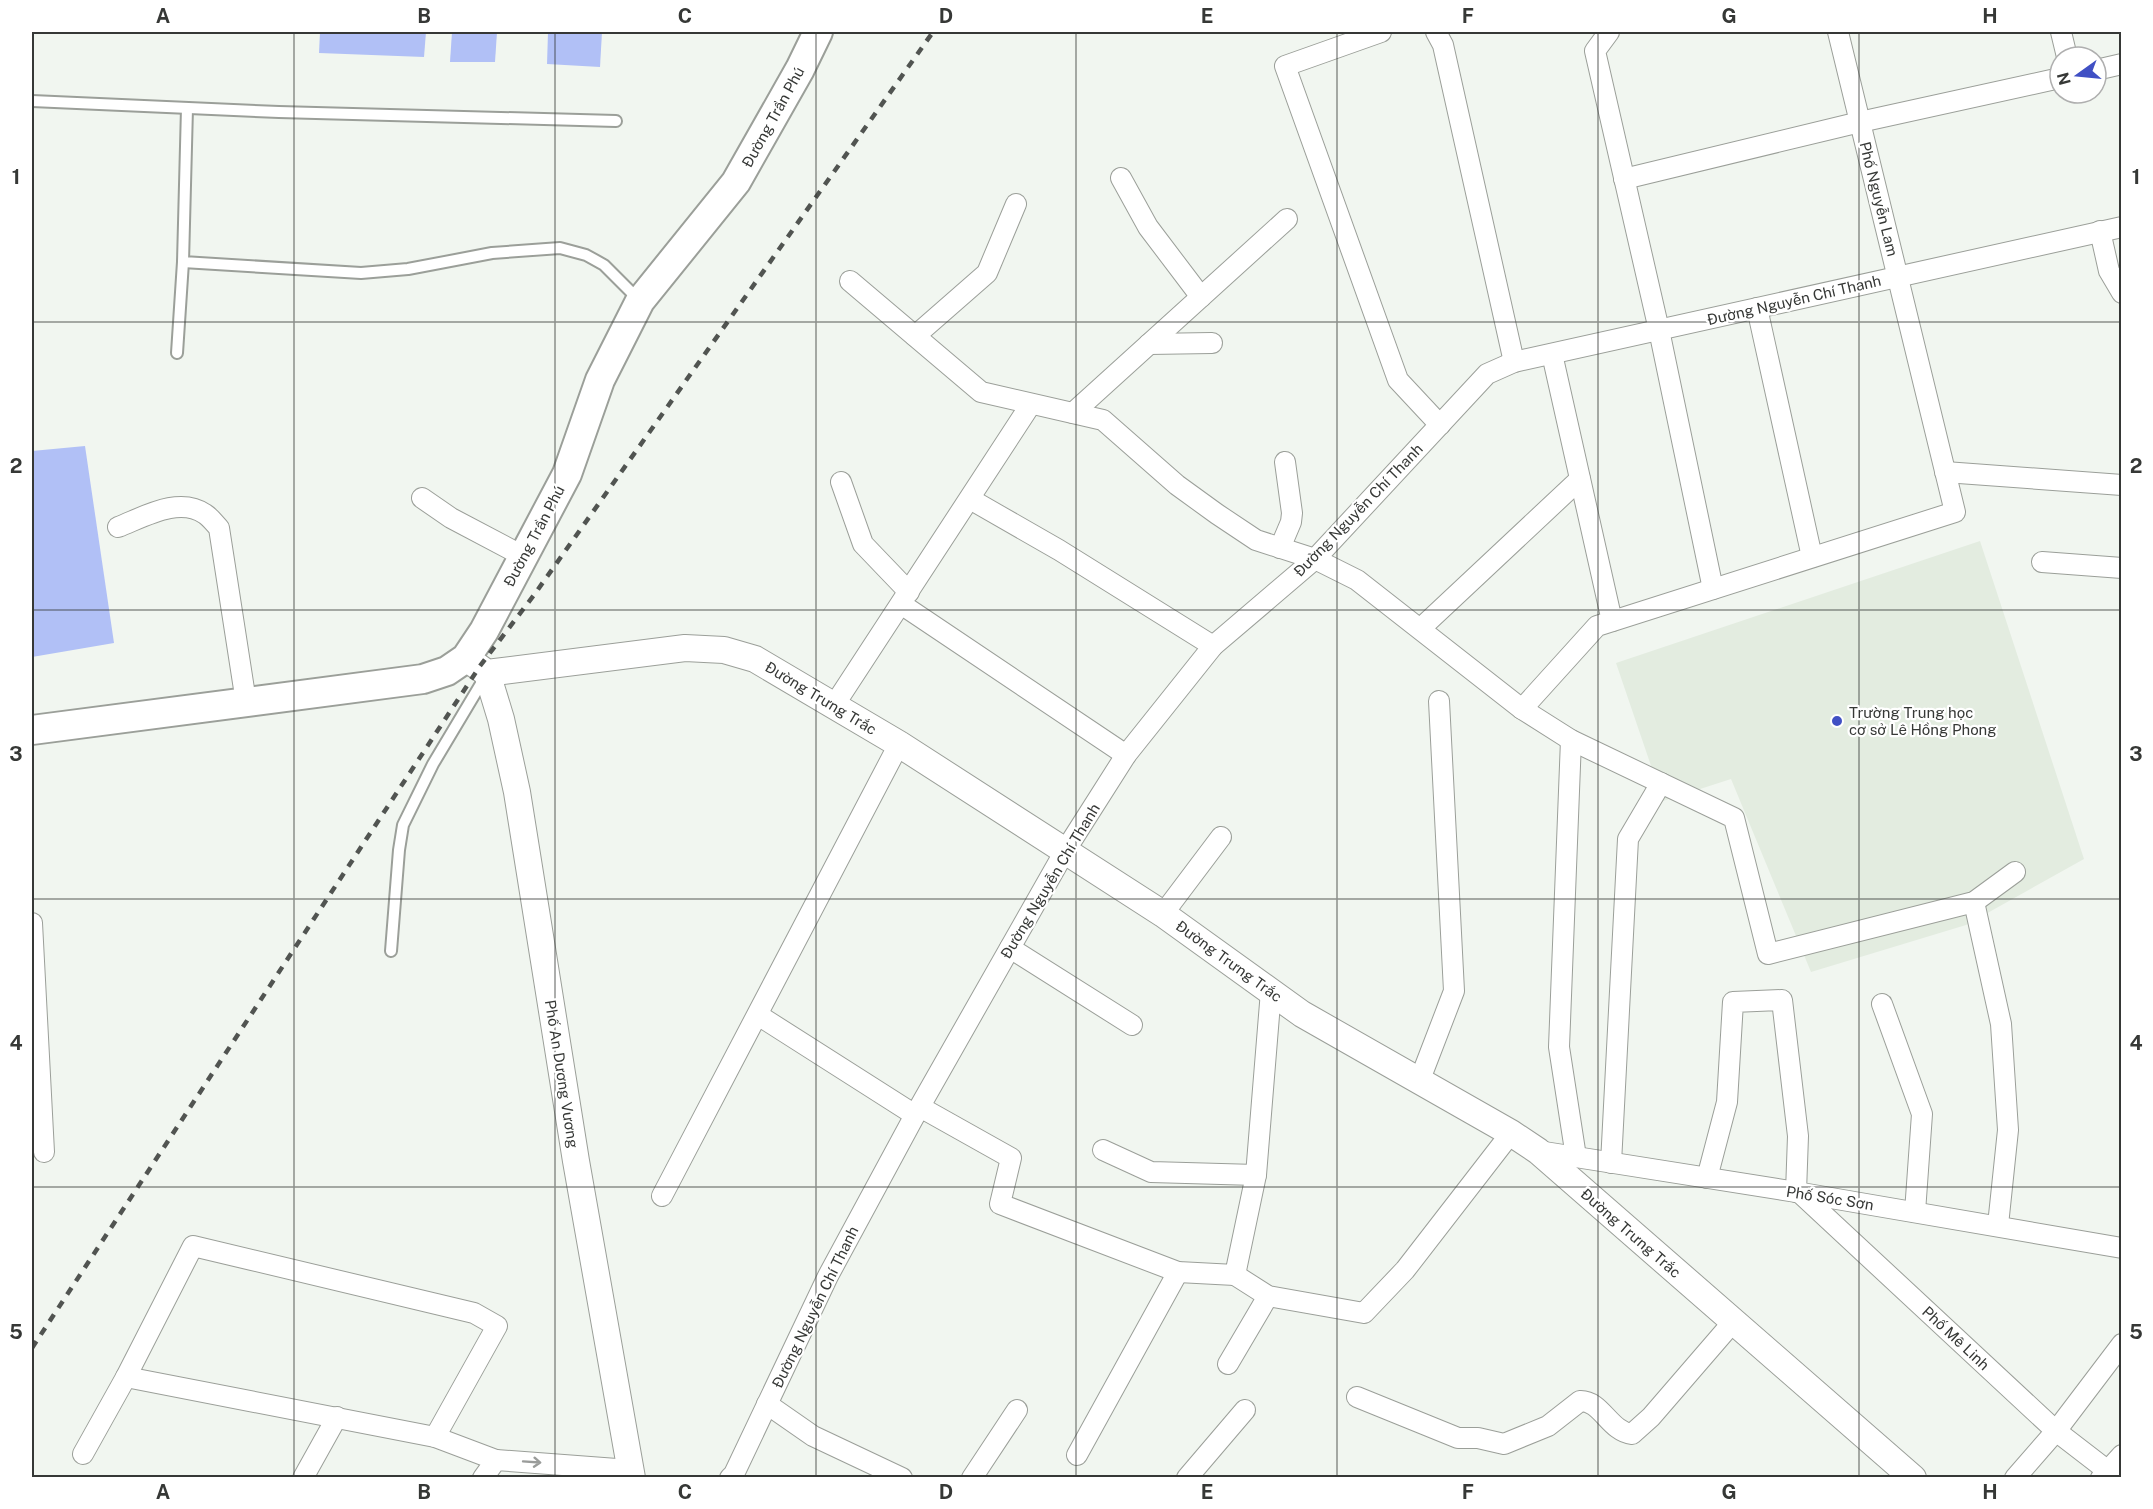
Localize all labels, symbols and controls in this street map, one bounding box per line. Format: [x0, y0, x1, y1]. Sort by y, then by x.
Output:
text: A [156, 4, 170, 28]
text: B [417, 4, 431, 28]
text: C [678, 4, 692, 28]
text: D [939, 4, 953, 28]
text: E [1201, 4, 1213, 28]
text: F [1462, 4, 1474, 28]
text: G [1721, 4, 1737, 28]
text: H [1982, 4, 1998, 28]
north arrow [2048, 45, 2108, 105]
street label: Đường Trần Phú [738, 64, 808, 170]
text: N [2053, 70, 2075, 87]
street label: Phố Nguyễn Lam [1857, 140, 1901, 258]
text: 1 [12, 165, 20, 189]
text: 1 [2132, 165, 2140, 189]
street label: Đường Nguyễn Chí Thanh [1705, 272, 1883, 328]
street label: Đường Nguyễn Chí Thanh [1290, 440, 1426, 580]
text: 2 [10, 454, 22, 478]
text: 2 [2130, 454, 2142, 478]
street label: Đường Trần Phú [500, 482, 568, 590]
street label: Đường Trưng Trắc [762, 658, 880, 738]
place label: Trường Trung học cơ sở Lê Hồng Phong [1849, 704, 1997, 738]
marker: Trường Trung học cơ sở Lê Hồng Phong [1830, 714, 1844, 728]
text: 3 [9, 742, 23, 766]
text: 3 [2129, 742, 2143, 766]
street label: Đường Nguyễn Chí Thanh [997, 800, 1103, 962]
street label: Đường Trưng Trắc [1173, 917, 1285, 1005]
street label: Phố An Dương Vương [542, 999, 582, 1149]
text: 4 [9, 1031, 23, 1055]
text: 4 [2129, 1031, 2143, 1055]
street label: Phố Sóc Sơn [1785, 1183, 1875, 1213]
street label: Đường Trưng Trắc [1578, 1185, 1684, 1281]
street label: Đường Nguyễn Chí Thanh [768, 1223, 862, 1391]
street label: Phố Mê Linh [1919, 1303, 1993, 1373]
text: 5 [9, 1320, 23, 1344]
text: 5 [2129, 1320, 2143, 1344]
one-way arrow [521, 1457, 541, 1468]
text: A [156, 1480, 170, 1504]
text: B [417, 1480, 431, 1504]
text: C [678, 1480, 692, 1504]
text: D [939, 1480, 953, 1504]
text: E [1201, 1480, 1213, 1504]
text: F [1462, 1480, 1474, 1504]
text: G [1721, 1480, 1737, 1504]
text: H [1982, 1480, 1998, 1504]

